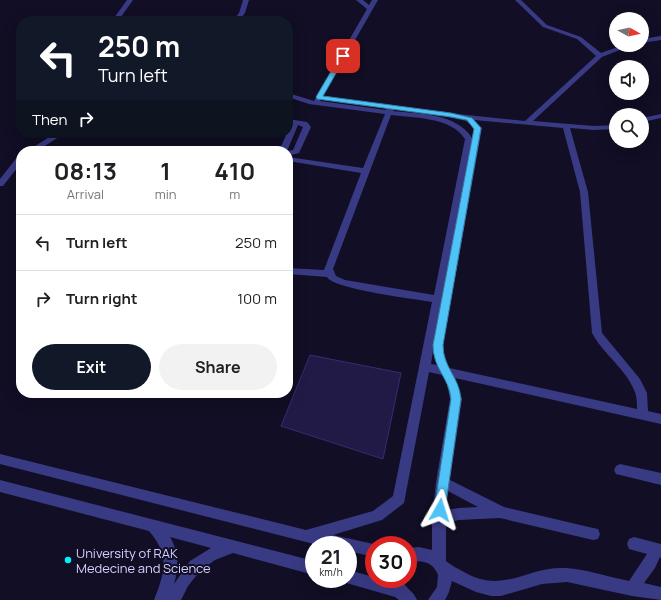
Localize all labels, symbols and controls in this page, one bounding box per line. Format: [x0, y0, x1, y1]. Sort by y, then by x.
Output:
north arrow [609, 12, 649, 52]
map controls [609, 12, 649, 148]
text: 250 m [98, 27, 180, 65]
icon: left [32, 32, 84, 84]
pin [326, 39, 360, 73]
icon: arrive [332, 45, 354, 67]
button: sound [609, 60, 649, 100]
text: Turn left [98, 63, 168, 87]
icon: right [75, 108, 97, 130]
button: search [609, 108, 649, 148]
text: Then [32, 109, 67, 130]
text: 08:13 [54, 154, 117, 187]
text: 1 [160, 154, 171, 187]
text: 410 [214, 154, 255, 187]
text: Arrival [67, 185, 104, 203]
text: min [155, 185, 177, 203]
text: m [229, 185, 240, 203]
icon: left [32, 232, 54, 254]
text: Turn left [66, 232, 128, 253]
text: 250 m [235, 232, 277, 253]
icon: right [32, 288, 54, 310]
text: Turn right [66, 288, 137, 309]
text: 100 m [237, 288, 277, 309]
button: Exit [32, 344, 151, 390]
button: Share [159, 344, 277, 390]
position arrow [419, 489, 461, 531]
speed limit sign: 30 [365, 536, 417, 588]
text: 21 [321, 543, 341, 570]
place label: University of RAK Medecine and Science [76, 544, 211, 577]
marker: University of RAK Medecine and Science [63, 555, 73, 565]
text: km/h [319, 565, 343, 579]

